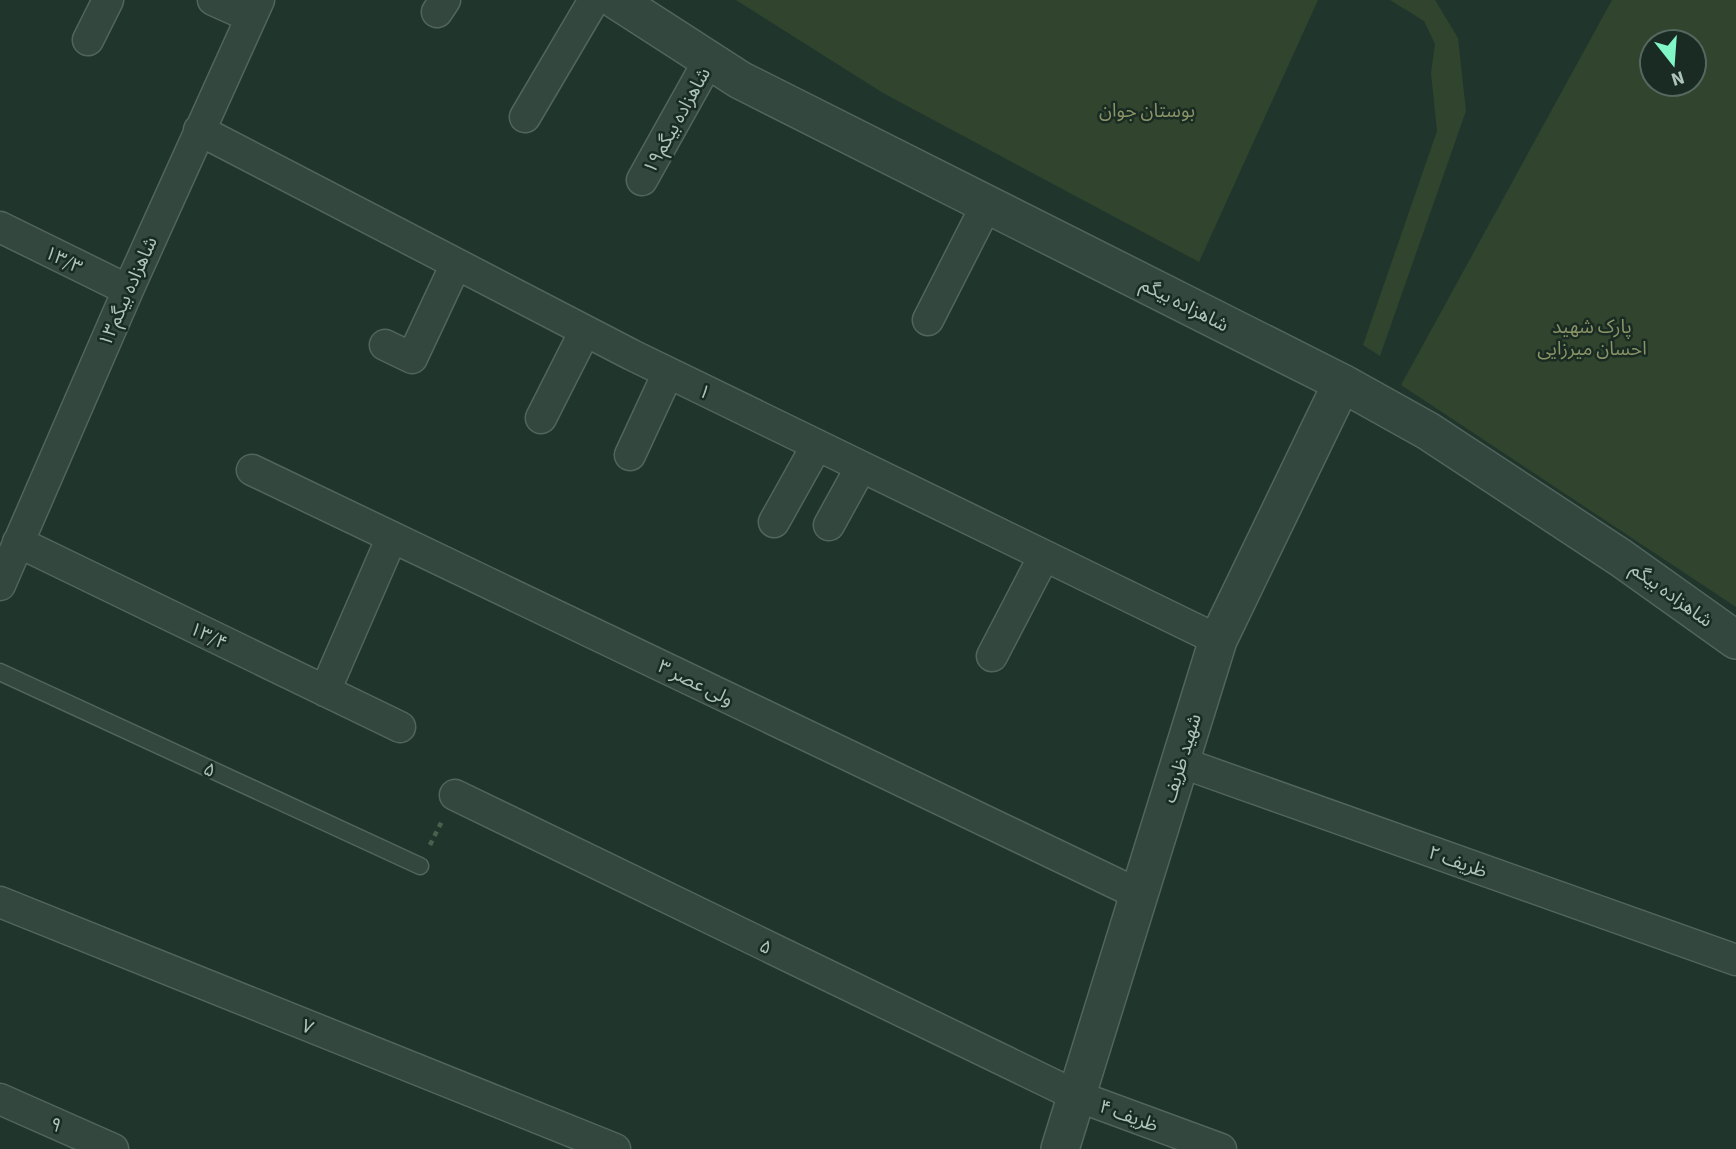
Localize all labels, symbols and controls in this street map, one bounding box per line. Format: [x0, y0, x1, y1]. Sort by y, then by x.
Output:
north arrow [1638, 28, 1708, 98]
street label: شاهزاده بیگم۱۹ [637, 63, 718, 179]
text: N [1668, 63, 1688, 93]
park label: بوستان جوان [1099, 98, 1195, 125]
street label: شاهزاده بیگم۱۳ [92, 232, 165, 351]
street label: ۱۳/۳ [40, 240, 87, 281]
street label: شاهزاده بیگم [1135, 272, 1233, 339]
park label: پارک شهید احسان میرزایی [1537, 314, 1647, 363]
street label: ۱ [694, 378, 715, 407]
street label: شاهزاده بیگم [1624, 556, 1718, 634]
street label: ۱۳/۴ [185, 616, 232, 657]
street label: ولی عصر ۳ [653, 653, 738, 713]
street label: شهید ظریف [1156, 711, 1209, 806]
street label: ۵ [199, 756, 220, 785]
street label: ظریف ۲ [1424, 839, 1491, 886]
street label: ۵ [755, 933, 776, 962]
street label: ۷ [297, 1013, 318, 1042]
street label: ظریف ۴ [1095, 1093, 1162, 1140]
street label: ۹ [45, 1111, 66, 1140]

